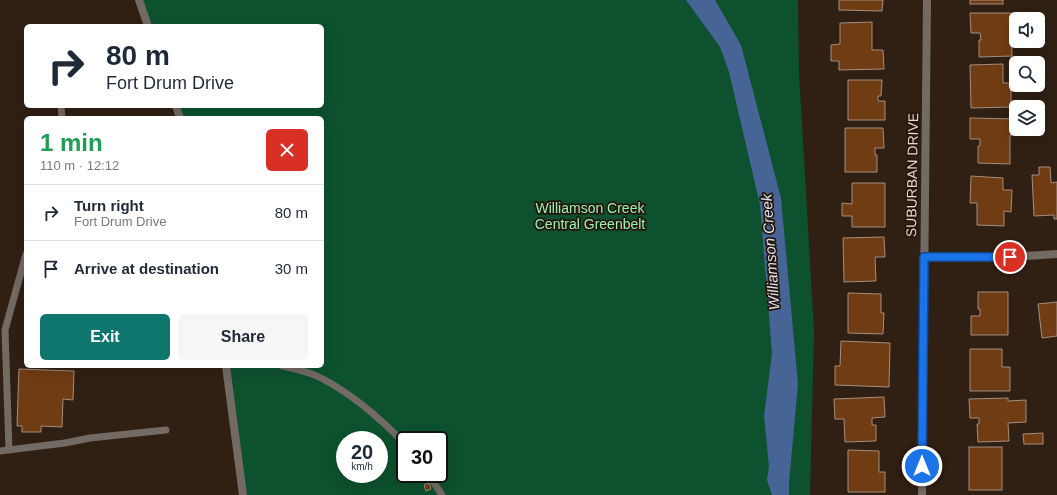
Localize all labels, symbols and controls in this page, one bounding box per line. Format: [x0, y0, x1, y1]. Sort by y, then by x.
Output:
map controls [1009, 12, 1045, 136]
button: sound [1009, 12, 1045, 48]
icon: right [40, 40, 92, 92]
text: 80 m [106, 40, 170, 71]
button: search [1009, 56, 1045, 92]
text: Fort Drum Drive [106, 73, 234, 93]
button: layers [1009, 100, 1045, 136]
street label: SUBURBAN DRIVE [903, 113, 921, 237]
text: 1 min [40, 129, 103, 156]
button: close [266, 129, 308, 171]
text: 110 m · 12:12 [40, 158, 119, 173]
water label: Williamson Creek [757, 192, 783, 311]
text: Turn right [74, 197, 144, 214]
park label: Williamson Creek Central Greenbelt [535, 200, 645, 232]
icon: right [40, 202, 62, 224]
text: 80 m [275, 204, 308, 221]
text: Fort Drum Drive [74, 214, 166, 229]
pin [993, 240, 1027, 274]
icon: arrive [999, 246, 1021, 268]
icon: arrive [40, 258, 62, 280]
text: Arrive at destination [74, 260, 219, 277]
text: 30 m [275, 260, 308, 277]
button: Exit [40, 314, 170, 360]
button: Share [178, 314, 308, 360]
speed limit sign: 30 [396, 431, 448, 483]
text: 20 [351, 441, 373, 463]
position arrow [901, 445, 943, 487]
text: km/h [351, 461, 373, 472]

